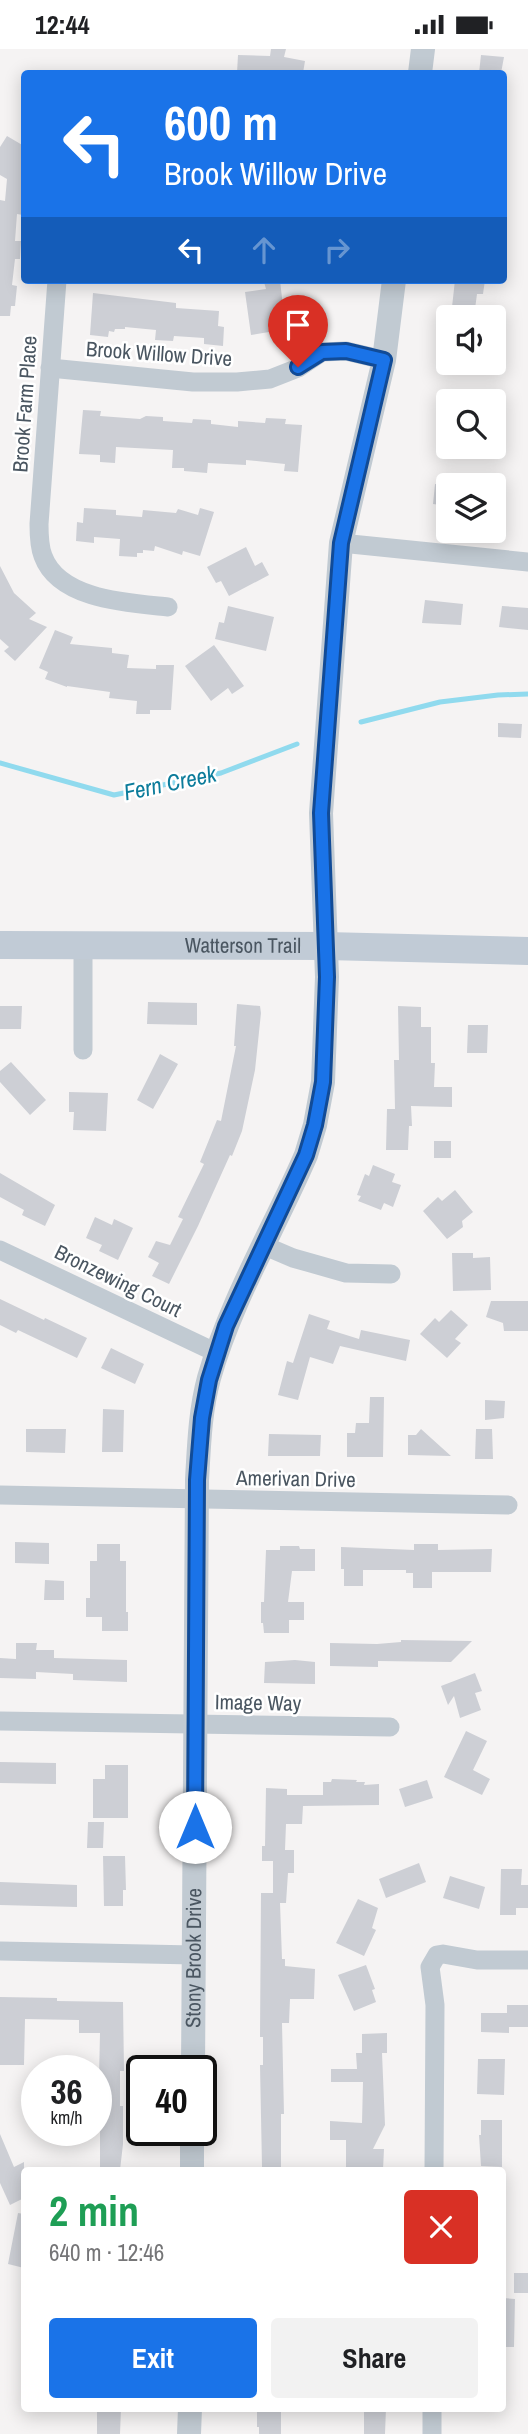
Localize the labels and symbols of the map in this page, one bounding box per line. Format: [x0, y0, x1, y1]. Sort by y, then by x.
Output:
pin [268, 295, 328, 367]
street label: Brook Willow Drive [85, 334, 233, 373]
street label: Brook Farm Place [5, 335, 44, 473]
water label: Fern Creek [121, 757, 220, 807]
street label: Watterson Trail [185, 931, 301, 960]
street label: Bronzewing Court [50, 1237, 187, 1324]
street label: Amerivan Drive [235, 1463, 356, 1494]
street label: Image Way [215, 1687, 302, 1718]
position arrow [158, 1790, 232, 1864]
street label: Stony Brook Drive [178, 1888, 208, 2028]
speed limit sign: 40 [126, 2055, 217, 2146]

